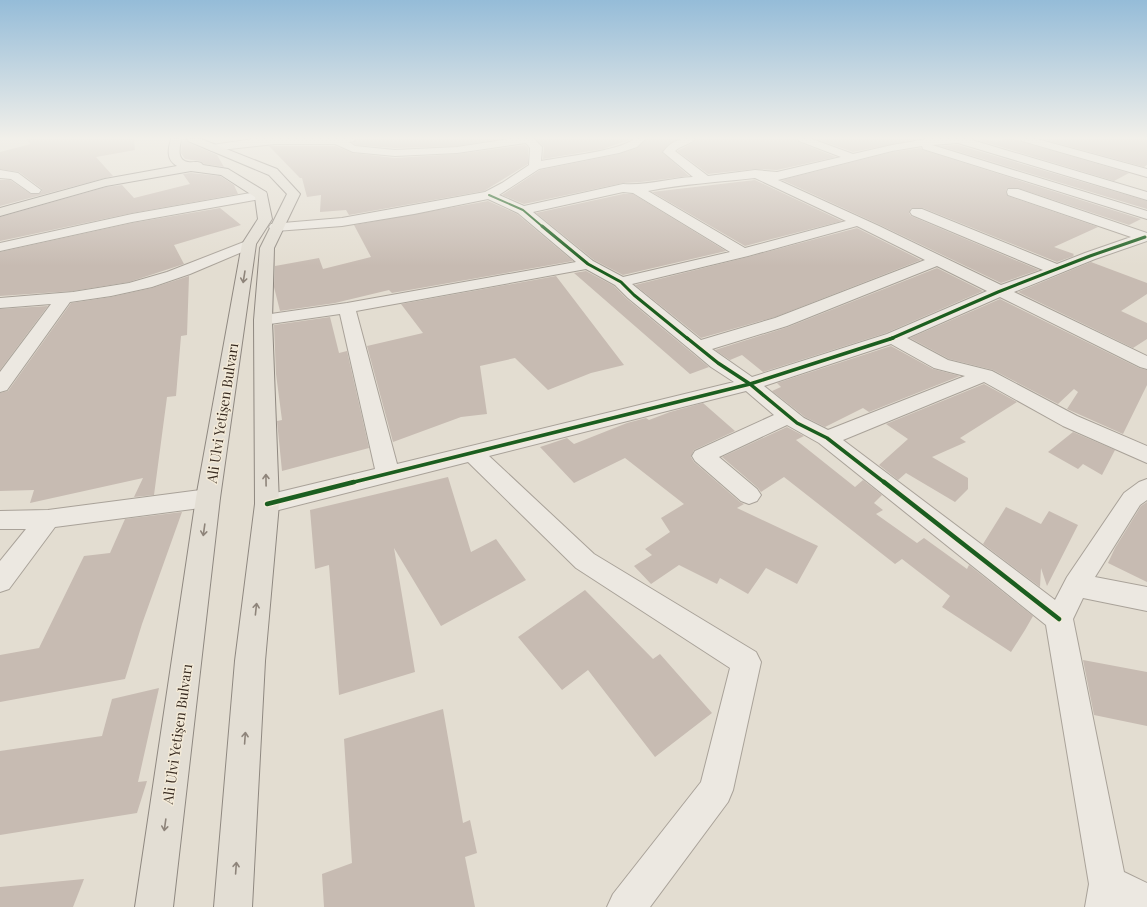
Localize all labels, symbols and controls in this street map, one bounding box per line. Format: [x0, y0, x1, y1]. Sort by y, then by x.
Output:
one-way arrow [240, 270, 248, 283]
street label: Ali Ulvi Yetişen Bulvarı [201, 342, 242, 485]
one-way arrow [263, 473, 270, 486]
one-way arrow [200, 523, 208, 536]
one-way arrow [252, 603, 259, 616]
street label: Ali Ulvi Yetişen Bulvarı [158, 663, 196, 806]
one-way arrow [241, 732, 248, 745]
one-way arrow [161, 818, 169, 831]
one-way arrow [232, 862, 239, 875]

